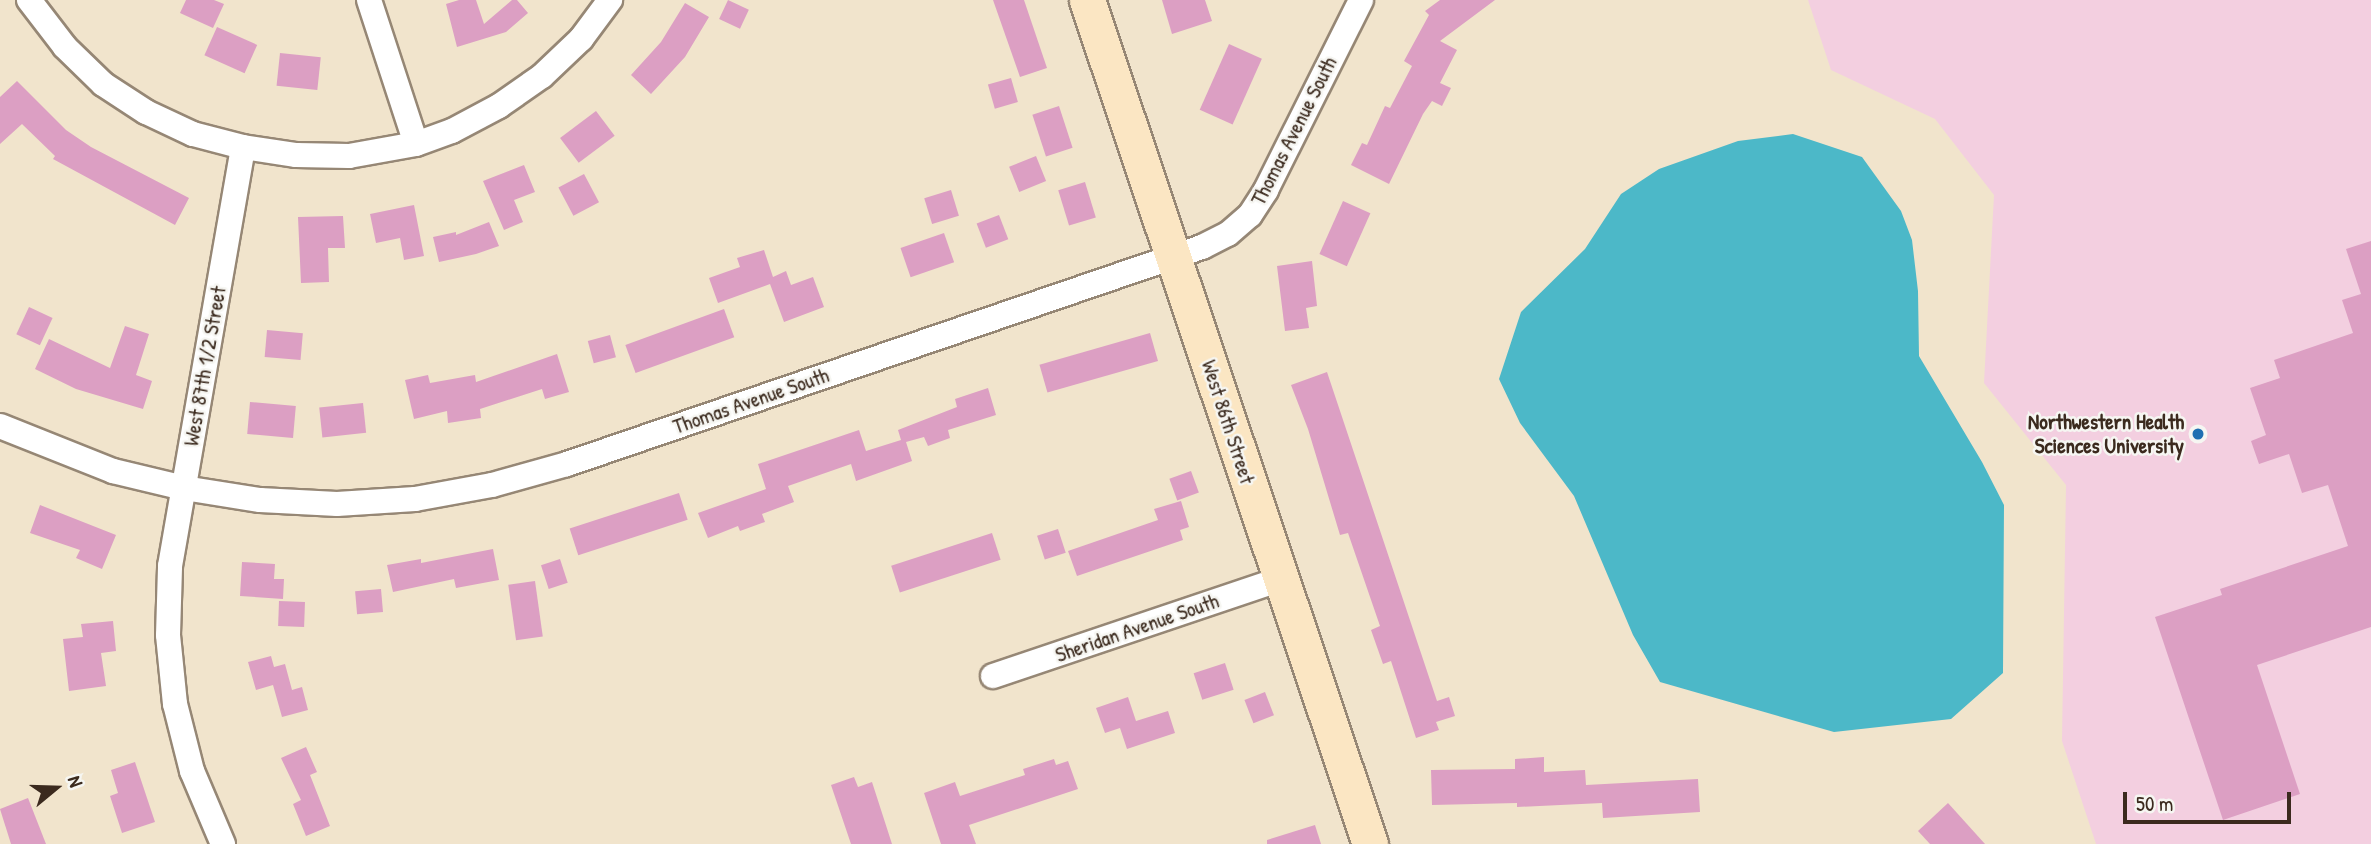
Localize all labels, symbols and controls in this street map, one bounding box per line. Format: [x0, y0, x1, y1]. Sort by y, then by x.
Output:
street label: Thomas Avenue South [1246, 53, 1342, 209]
street label: West 87th 1/2 Street [179, 284, 231, 448]
street label: West 86th Street [1196, 357, 1260, 487]
street label: Thomas Avenue South [670, 363, 832, 439]
place label: Northwestern Health Sciences University [2028, 409, 2184, 459]
marker: Northwestern Health Sciences University [2190, 426, 2206, 442]
street label: Sheridan Avenue South [1052, 588, 1222, 668]
north arrow [21, 753, 91, 823]
text: N [62, 772, 90, 790]
scale bar [2126, 778, 2294, 822]
text: 50 m [2136, 789, 2173, 818]

